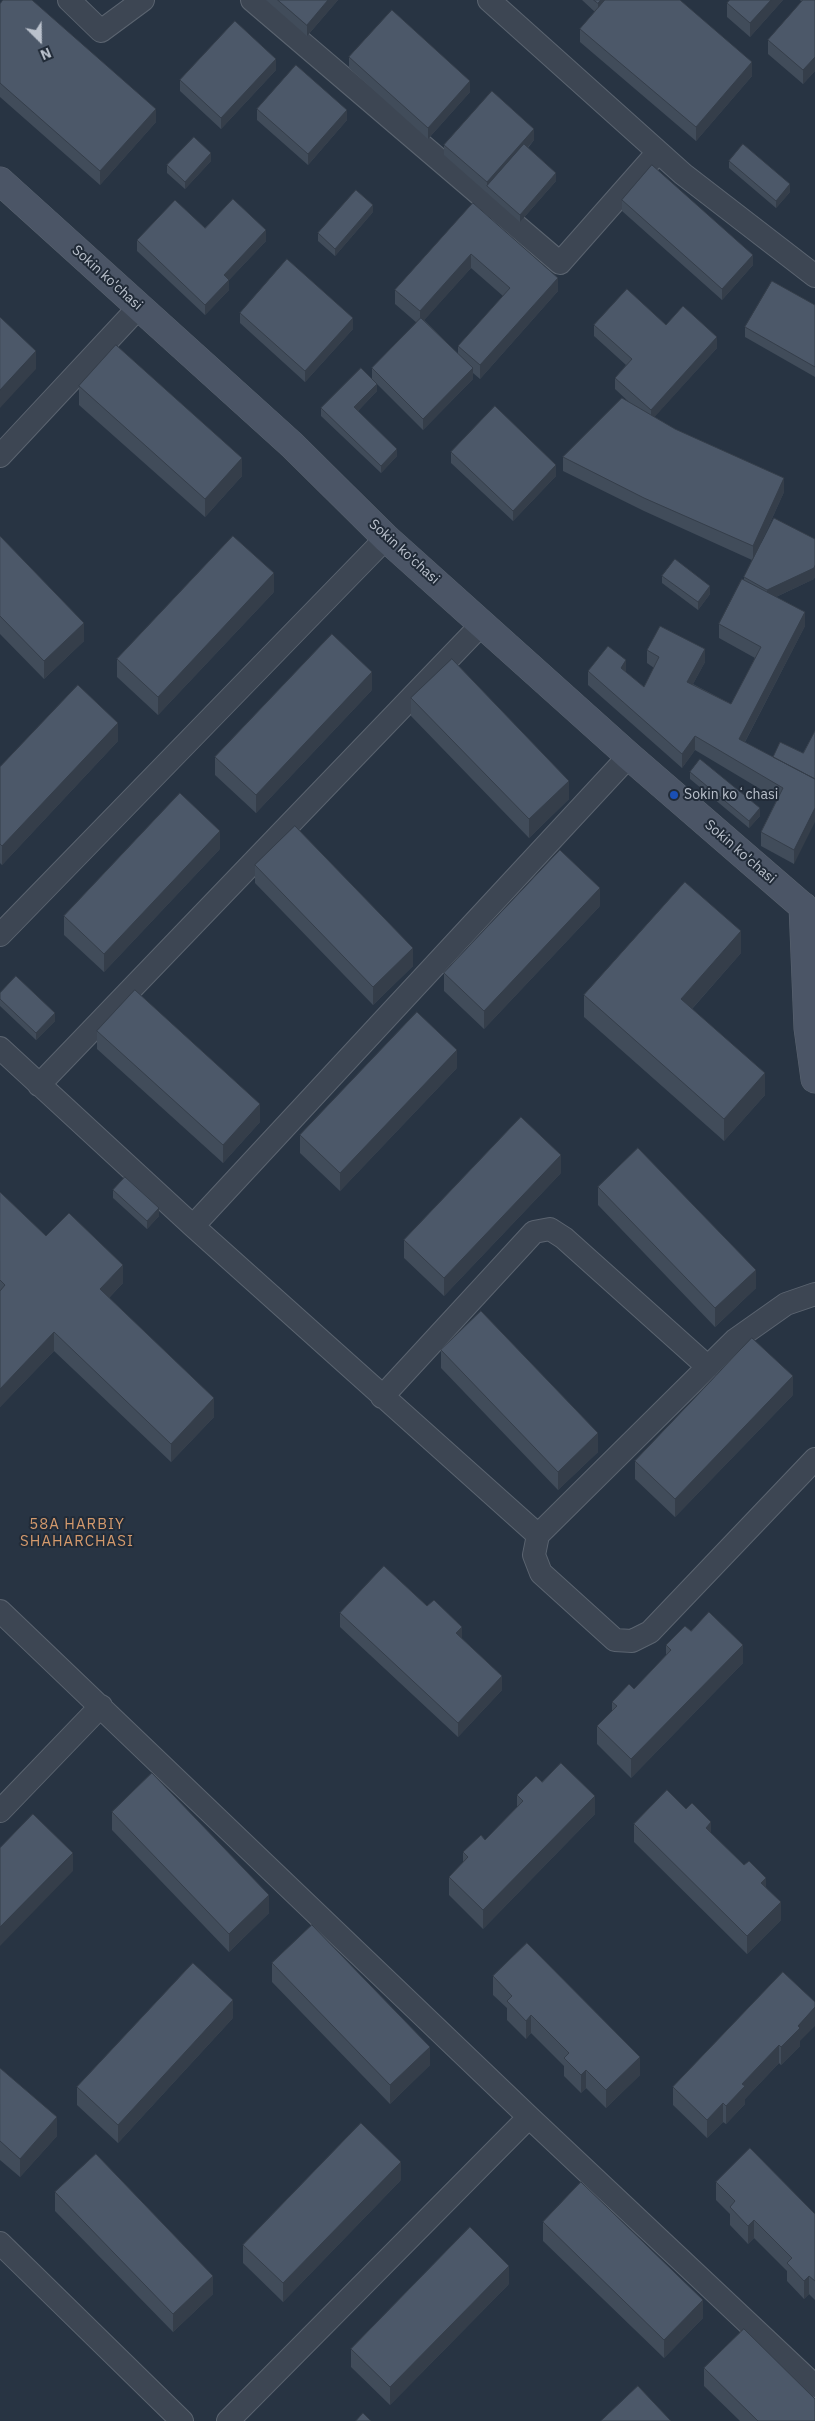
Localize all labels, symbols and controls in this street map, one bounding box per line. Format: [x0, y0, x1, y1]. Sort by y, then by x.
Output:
north arrow [15, 15, 65, 65]
text: N [38, 44, 54, 64]
street label: Sokin ko'chasi [68, 242, 146, 314]
street label: Sokin ko'chasi [365, 516, 443, 588]
place label: Sokin koʻchasi [684, 787, 778, 803]
marker: Sokin koʻchasi [668, 789, 680, 801]
street label: Sokin ko'chasi [701, 817, 779, 887]
district label: 58A HARBIY SHAHARCHASI [19, 1516, 135, 1551]

